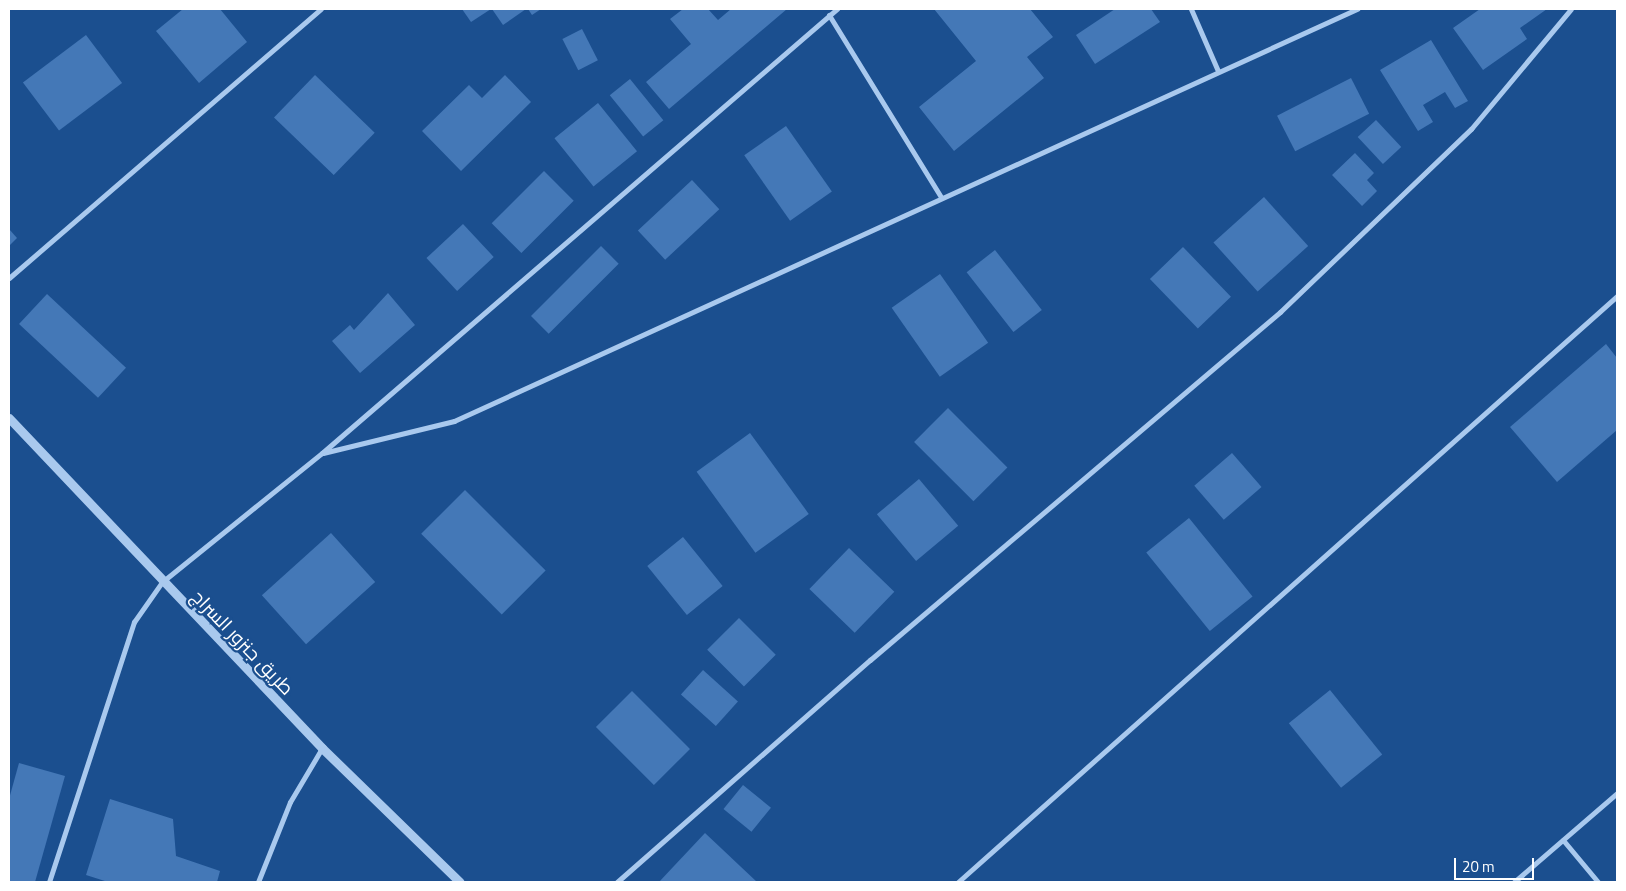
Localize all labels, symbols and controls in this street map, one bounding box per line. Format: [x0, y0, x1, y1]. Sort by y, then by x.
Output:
street label: طريق جنزور السراج [187, 585, 299, 699]
scale bar [1456, 848, 1536, 880]
text: 20 m [1462, 855, 1495, 878]

